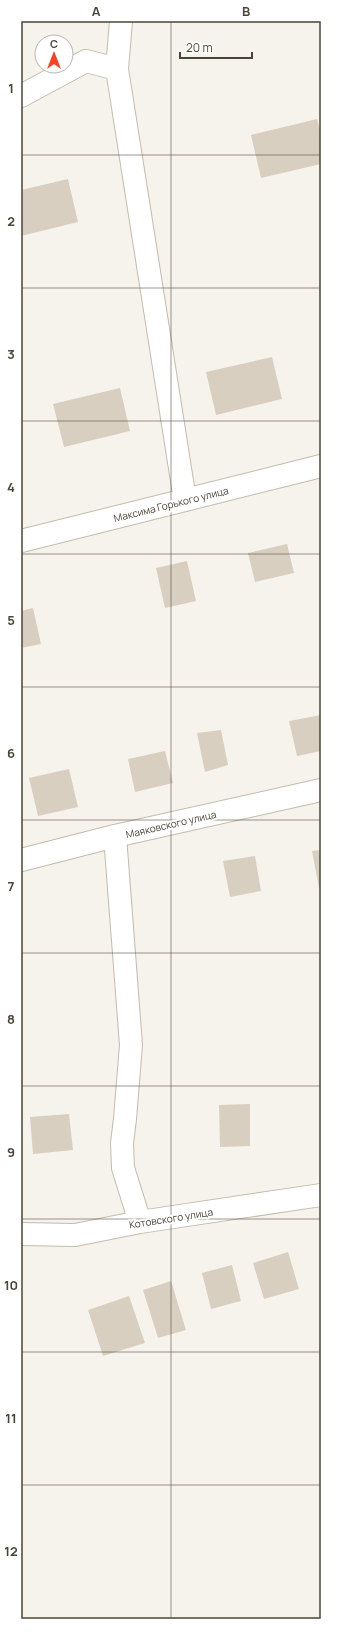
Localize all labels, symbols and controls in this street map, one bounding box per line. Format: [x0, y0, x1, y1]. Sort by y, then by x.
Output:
text: A [92, 2, 101, 20]
text: B [242, 2, 250, 20]
north arrow [34, 34, 74, 74]
scale bar [180, 34, 252, 60]
text: С [50, 36, 58, 51]
text: 20 m [186, 39, 213, 56]
text: 1 [8, 79, 14, 97]
text: 2 [7, 212, 15, 230]
text: 3 [7, 345, 15, 363]
text: 4 [7, 478, 15, 496]
street label: Максима Горького улица [112, 483, 230, 525]
text: 5 [7, 611, 15, 629]
text: 6 [7, 744, 15, 762]
street label: Маяковского улица [124, 807, 218, 841]
text: 7 [8, 877, 15, 895]
text: 8 [7, 1010, 15, 1028]
text: 9 [7, 1143, 15, 1161]
street label: Котовского улица [128, 1204, 214, 1232]
text: 10 [4, 1276, 18, 1294]
text: 11 [5, 1409, 17, 1427]
text: 12 [4, 1542, 18, 1560]

